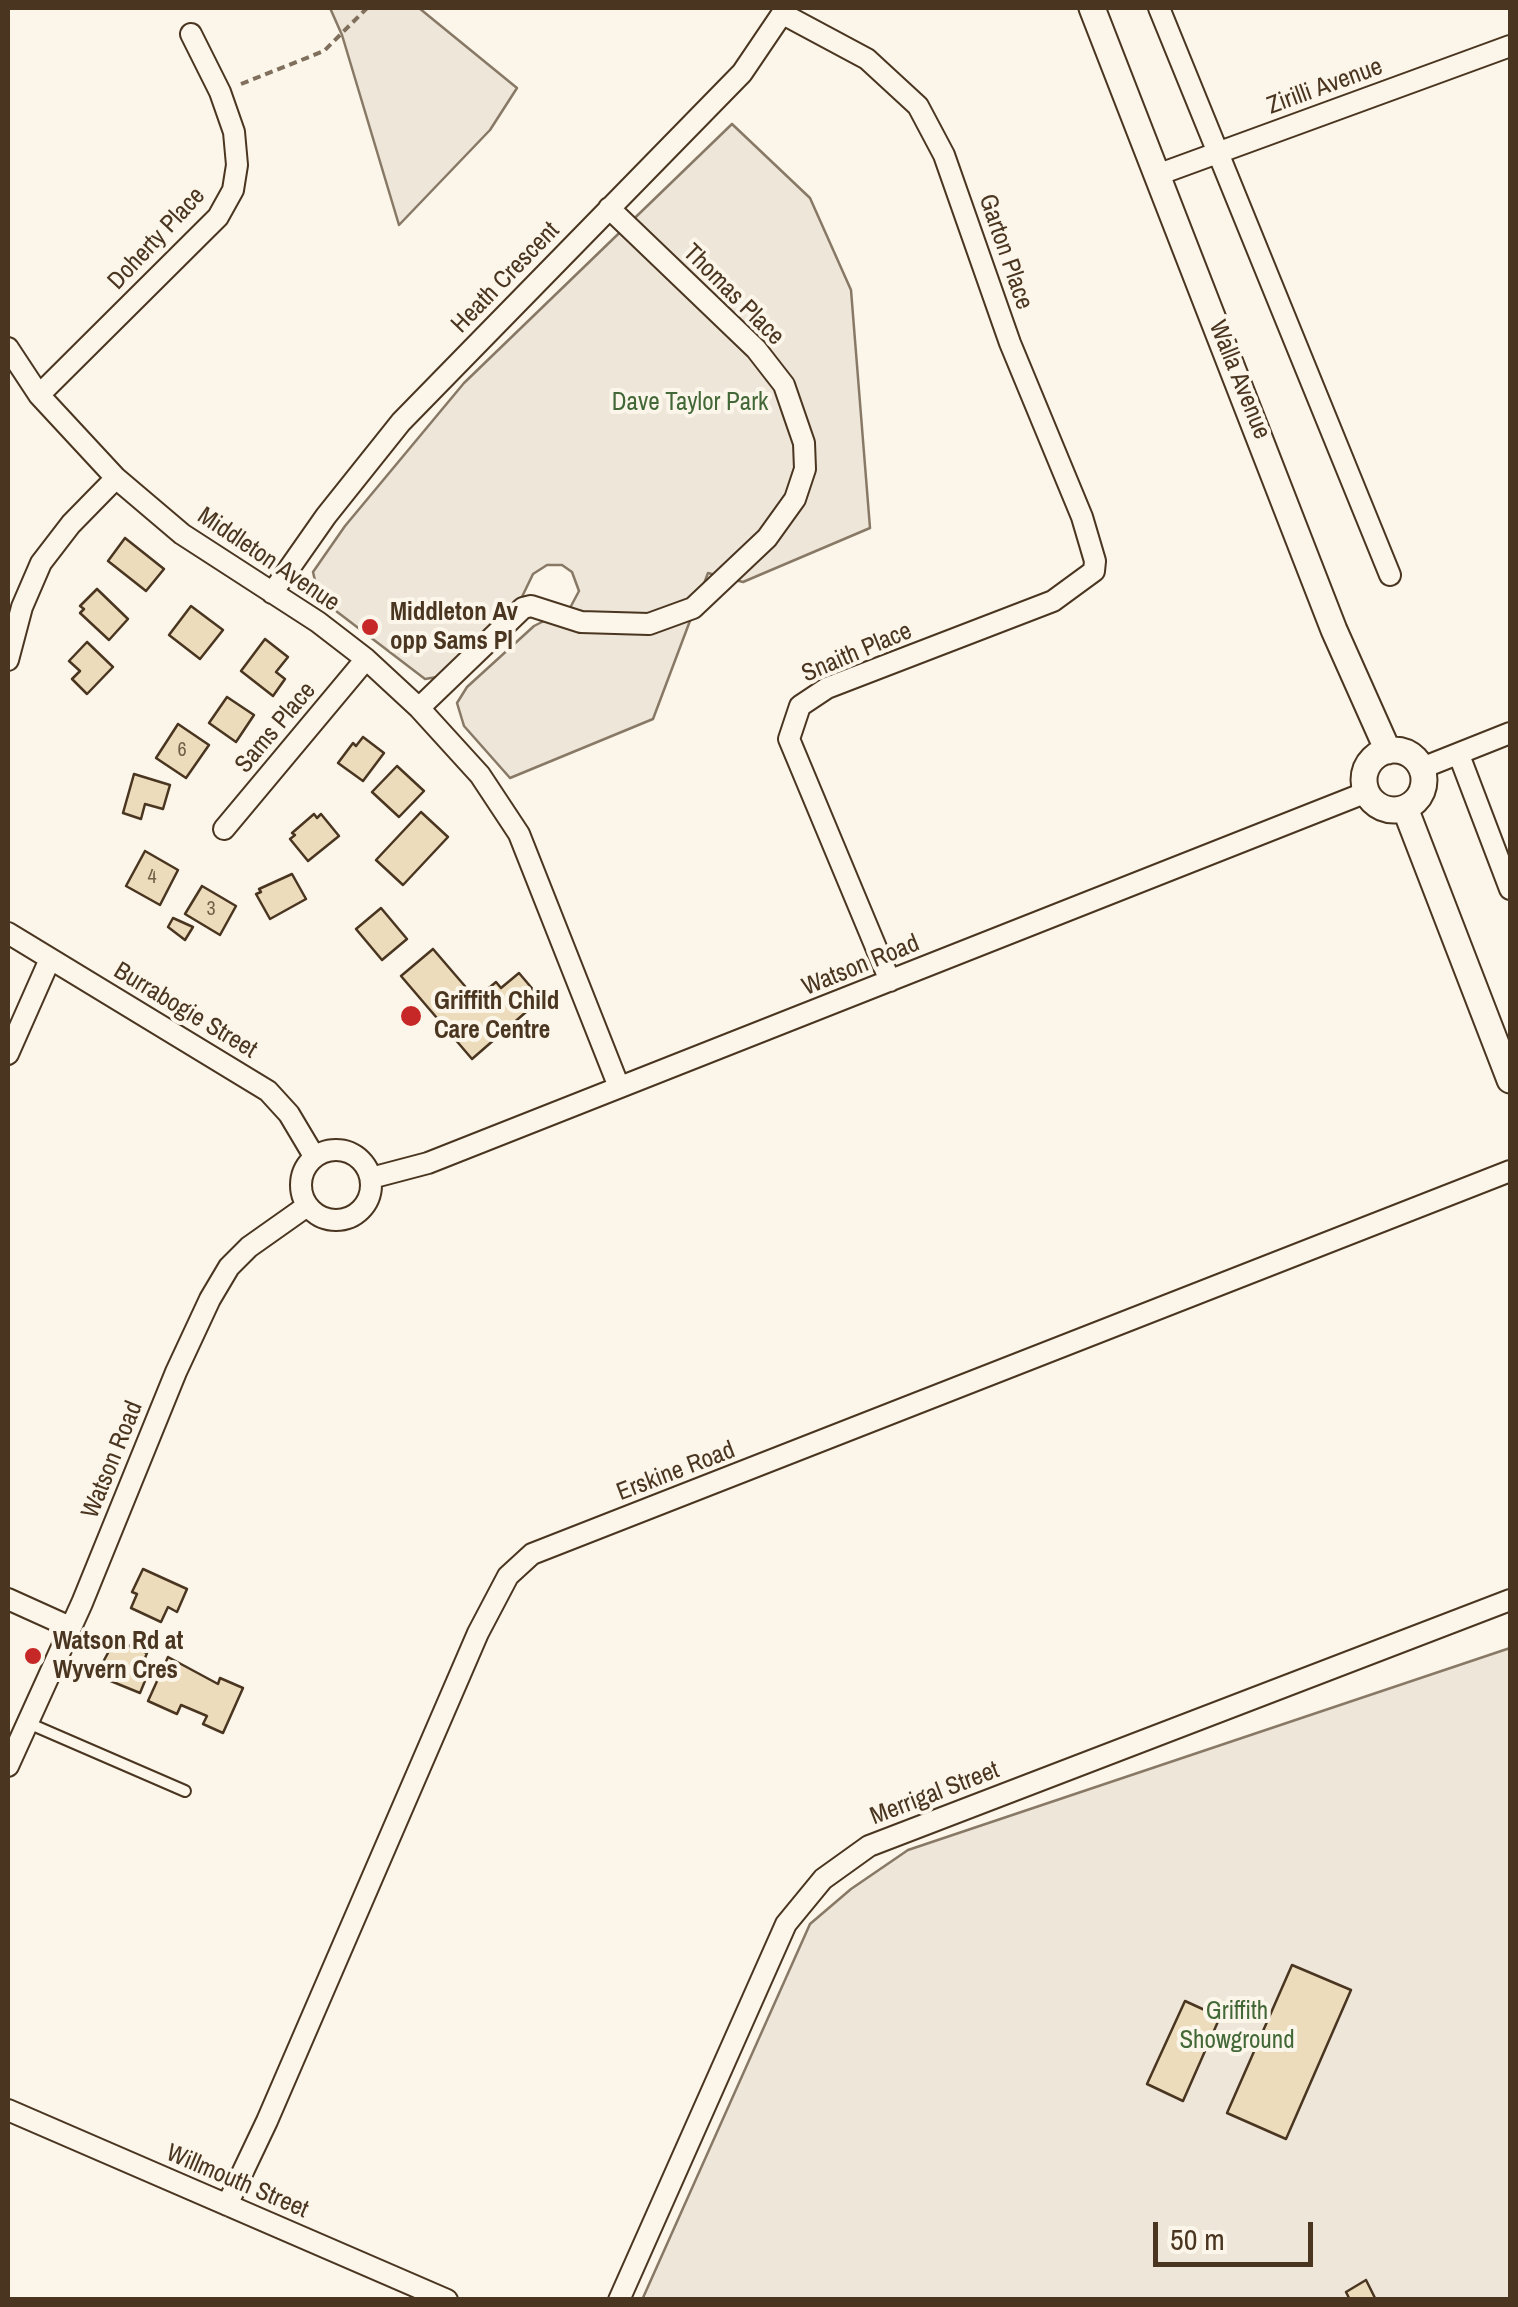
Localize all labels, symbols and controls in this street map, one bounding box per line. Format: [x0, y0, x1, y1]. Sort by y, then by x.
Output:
street label: Zirilli Avenue [1263, 52, 1387, 122]
street label: Doherty Place [102, 182, 212, 296]
street label: Garton Place [971, 191, 1039, 313]
street label: Heath Crescent [446, 216, 566, 340]
street label: Thomas Place [676, 238, 790, 352]
street label: Walla Avenue [1202, 316, 1276, 444]
park label: Dave Taylor Park [612, 388, 768, 418]
street label: Middleton Avenue [191, 501, 345, 619]
place label: Middleton Av opp Sams Pl [390, 598, 518, 657]
marker: Middleton Av opp Sams Pl [359, 616, 381, 638]
street label: Snaith Place [798, 616, 916, 690]
street label: Sams Place [229, 676, 323, 780]
house number: 6 [177, 739, 187, 763]
house number: 4 [147, 866, 157, 890]
house number: 3 [206, 898, 216, 922]
street label: Watson Road [798, 929, 924, 1003]
street label: Burrabogie Street [108, 956, 262, 1066]
place label: Griffith Child Care Centre [434, 987, 559, 1046]
marker: Griffith Child Care Centre [398, 1003, 424, 1029]
street label: Watson Road [76, 1397, 150, 1523]
street label: Erskine Road [613, 1436, 739, 1508]
place label: Watson Rd at Wyvern Cres [53, 1627, 183, 1686]
marker: Watson Rd at Wyvern Cres [22, 1645, 44, 1667]
street label: Merrigal Street [866, 1756, 1004, 1832]
park label: Griffith Showground [1179, 1997, 1295, 2056]
street label: Willmouth Street [161, 2139, 313, 2225]
scale bar [1158, 2202, 1318, 2264]
text: 50 m [1170, 2219, 1225, 2259]

